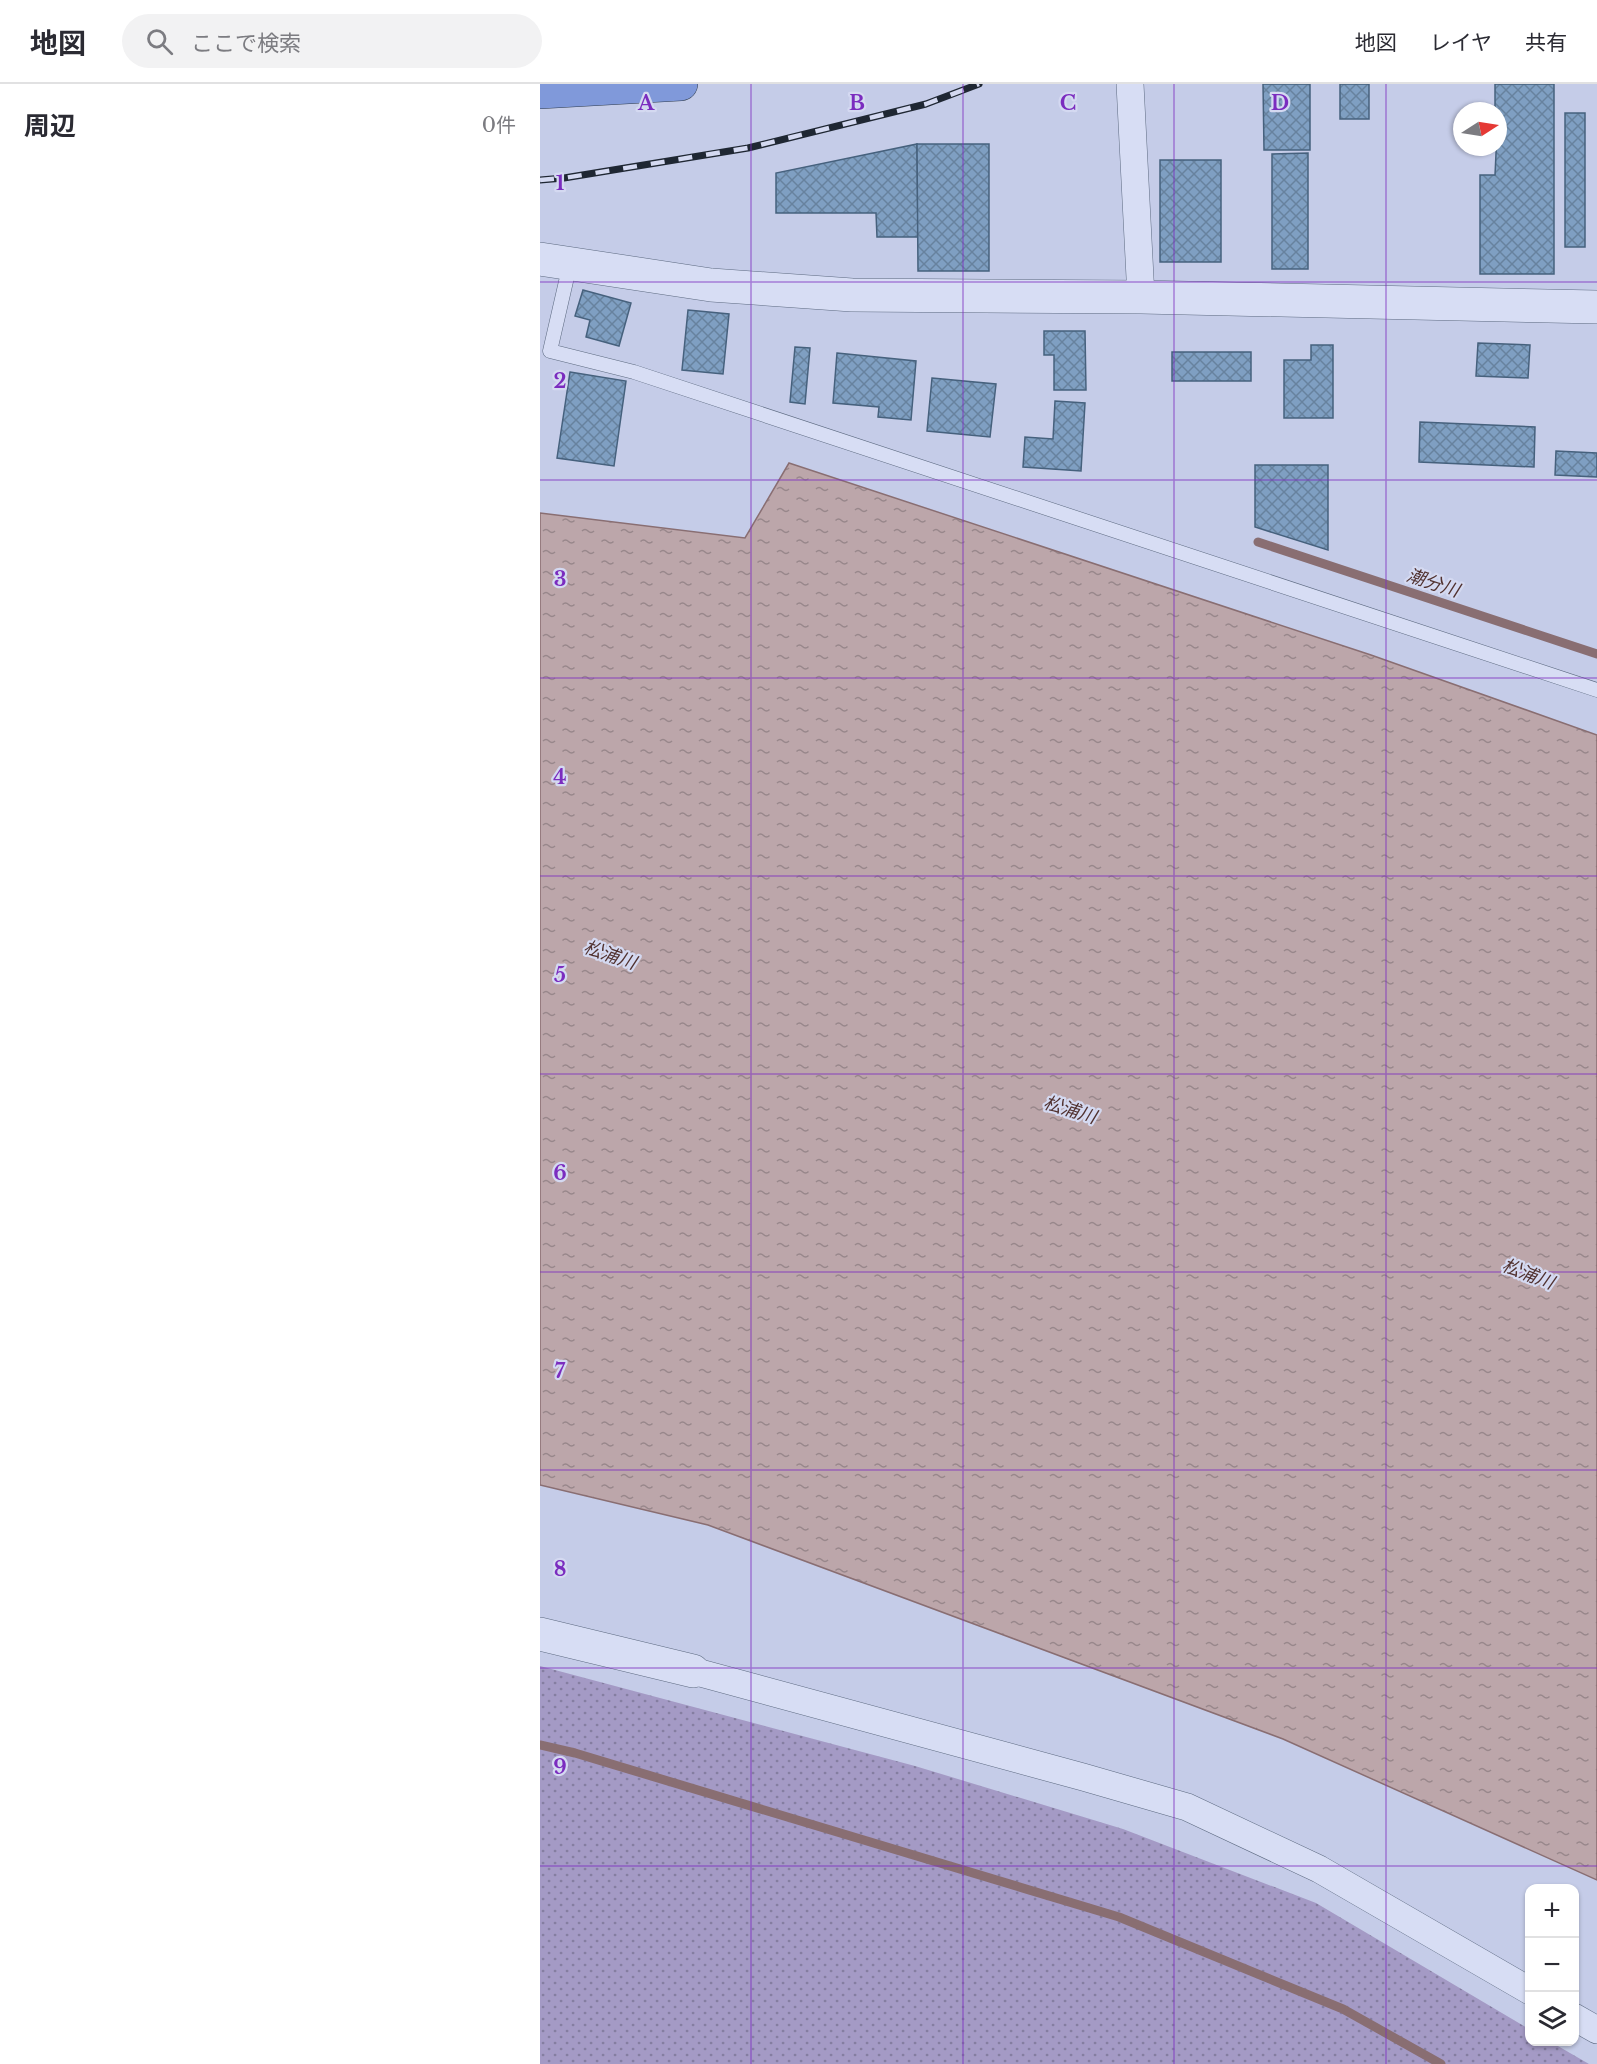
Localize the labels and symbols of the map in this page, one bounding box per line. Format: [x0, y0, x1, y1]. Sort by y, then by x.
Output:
text: A [637, 91, 655, 115]
text: B [849, 91, 865, 115]
text: C [1060, 91, 1076, 115]
text: D [1271, 91, 1289, 115]
north arrow [1453, 102, 1507, 156]
text: 1 [556, 171, 565, 195]
text: 2 [553, 369, 567, 393]
water label: 潮分川 [1404, 564, 1464, 602]
text: 3 [554, 567, 566, 591]
text: 4 [553, 765, 567, 789]
water label: 松浦川 [581, 936, 641, 975]
text: 5 [554, 963, 566, 987]
water label: 松浦川 [1041, 1092, 1101, 1129]
text: 6 [553, 1161, 567, 1185]
water label: 松浦川 [1499, 1254, 1559, 1295]
text: 7 [555, 1359, 566, 1383]
text: 8 [554, 1557, 566, 1581]
text: 9 [553, 1755, 567, 1779]

